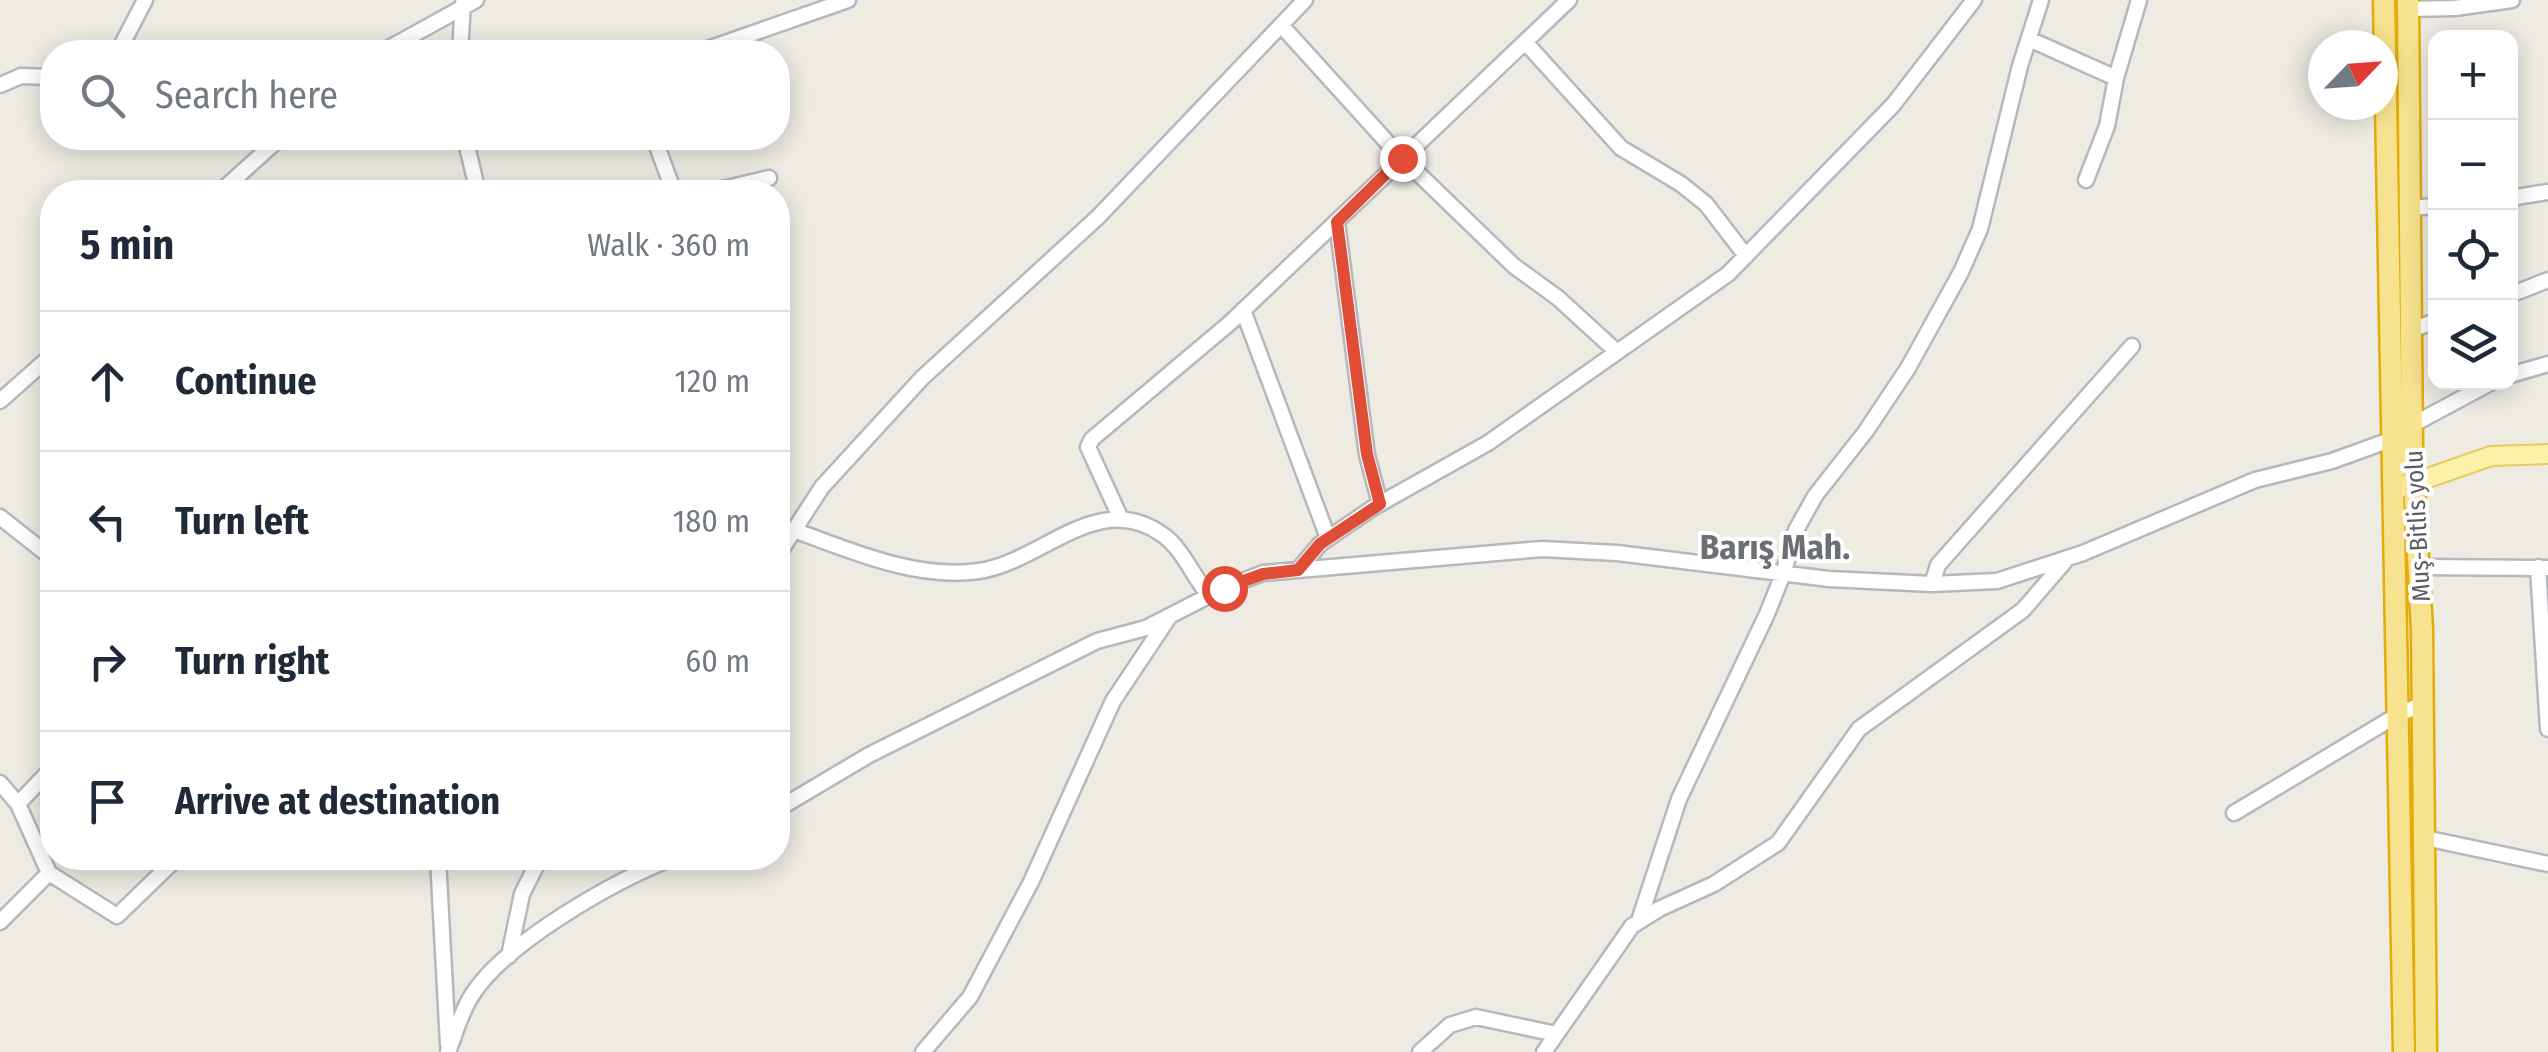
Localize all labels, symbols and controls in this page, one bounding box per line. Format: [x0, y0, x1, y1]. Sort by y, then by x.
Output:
north arrow [2308, 30, 2398, 120]
map controls [2428, 30, 2518, 390]
button: + [2428, 30, 2518, 120]
search box [40, 40, 790, 150]
icon: search [75, 68, 130, 123]
text: Search here [155, 72, 338, 118]
button: − [2428, 120, 2518, 210]
route end [1380, 136, 1426, 182]
button: locate [2428, 210, 2518, 300]
text: 5 min [80, 220, 174, 270]
text: Walk · 360 m [587, 226, 750, 264]
button: layers [2428, 300, 2518, 390]
icon: ahead [80, 354, 135, 409]
text: Continue [175, 358, 316, 404]
text: 120 m [675, 362, 750, 400]
street label: Muş-Bitlis yolu [2399, 449, 2437, 602]
icon: left [80, 494, 135, 549]
text: Turn left [175, 498, 309, 544]
text: 180 m [673, 502, 750, 540]
district label: Barış Mah. [1700, 526, 1850, 569]
route start [1202, 566, 1248, 612]
icon: right [80, 634, 135, 689]
text: Turn right [175, 638, 329, 684]
text: 60 m [685, 642, 750, 680]
icon: arrive [80, 774, 135, 829]
text: Arrive at destination [175, 778, 500, 824]

